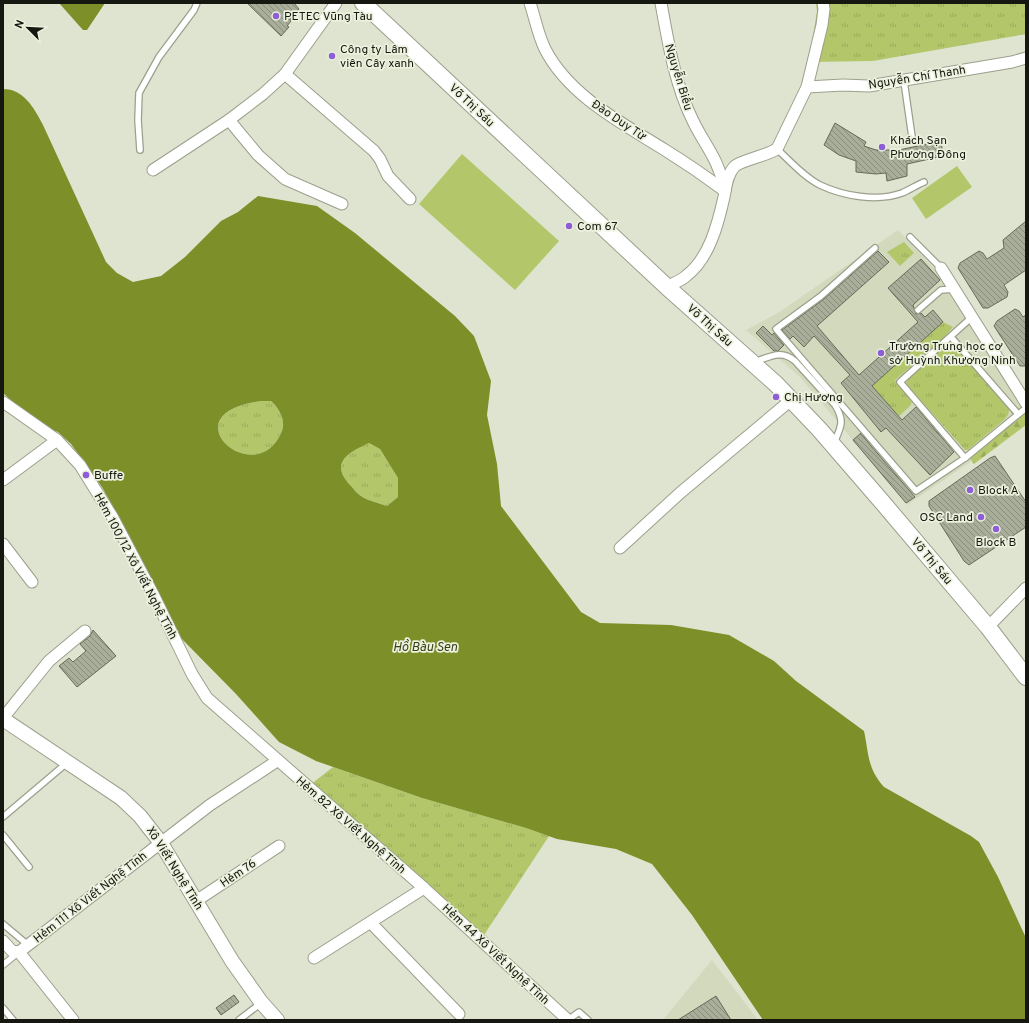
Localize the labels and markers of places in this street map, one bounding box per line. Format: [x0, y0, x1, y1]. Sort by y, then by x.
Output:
place label: PETEC Vũng Tàu [284, 9, 373, 25]
marker: PETEC Vũng Tàu [271, 11, 281, 21]
place label: Công ty Lâm viên Cây xanh [340, 42, 414, 72]
marker: Công ty Lâm viên Cây xanh [327, 51, 337, 61]
place label: Khách Sạn Phương Đông [890, 133, 966, 163]
marker: Khách Sạn Phương Đông [877, 142, 887, 152]
place label: Com 67 [577, 219, 618, 235]
marker: Com 67 [564, 221, 574, 231]
place label: Trường Trung học cơ sở Huỳnh Khương Ninh [889, 339, 1016, 369]
marker: Trường Trung học cơ sở Huỳnh Khương Ninh [876, 348, 886, 358]
place label: Chị Hương [784, 390, 843, 406]
marker: Chị Hương [771, 392, 781, 402]
place label: Buffe [94, 468, 123, 484]
marker: Buffe [81, 470, 91, 480]
place label: Block A [978, 483, 1019, 499]
marker: Block A [965, 485, 975, 495]
place label: OSC Land [920, 510, 973, 526]
marker: OSC Land [976, 512, 986, 522]
marker: Block B [991, 524, 1001, 534]
place label: Block B [976, 535, 1017, 551]

